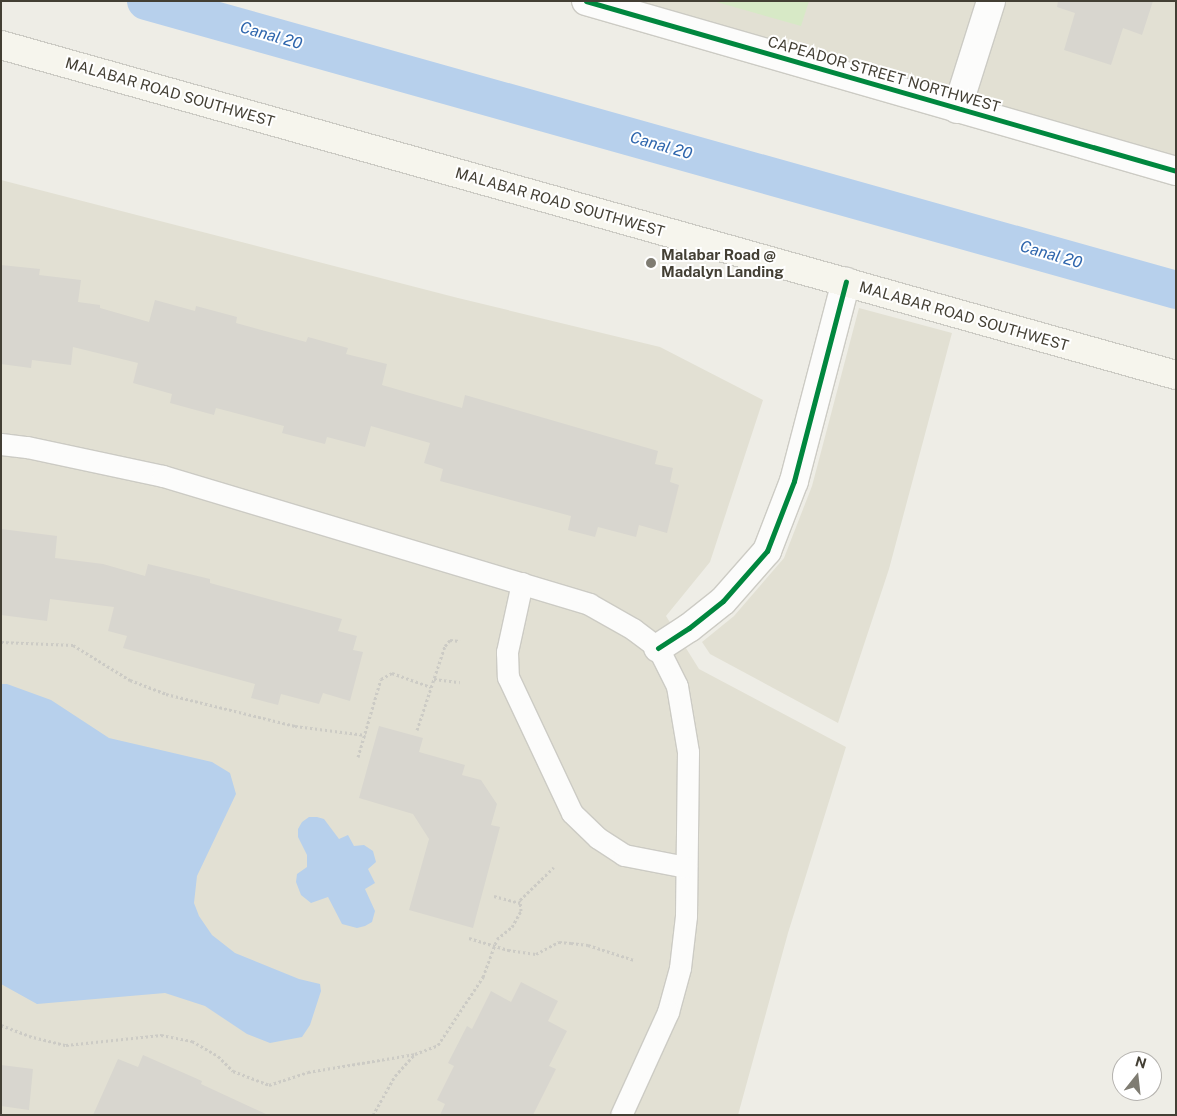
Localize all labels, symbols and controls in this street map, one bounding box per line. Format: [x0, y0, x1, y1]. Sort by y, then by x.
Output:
water label: Canal 20 [238, 18, 304, 54]
street label: CAPEADOR STREET NORTHWEST [766, 32, 1002, 116]
street label: MALABAR ROAD SOUTHWEST [63, 53, 277, 131]
water label: Canal 20 [628, 128, 694, 164]
street label: MALABAR ROAD SOUTHWEST [453, 163, 667, 241]
water label: Canal 20 [1018, 237, 1084, 273]
place label: Malabar Road @ Madalyn Landing [661, 245, 784, 280]
marker: Malabar Road @ Madalyn Landing [645, 257, 657, 269]
street label: MALABAR ROAD SOUTHWEST [857, 277, 1071, 355]
north arrow [1112, 1051, 1162, 1101]
text: N [1133, 1053, 1148, 1072]

